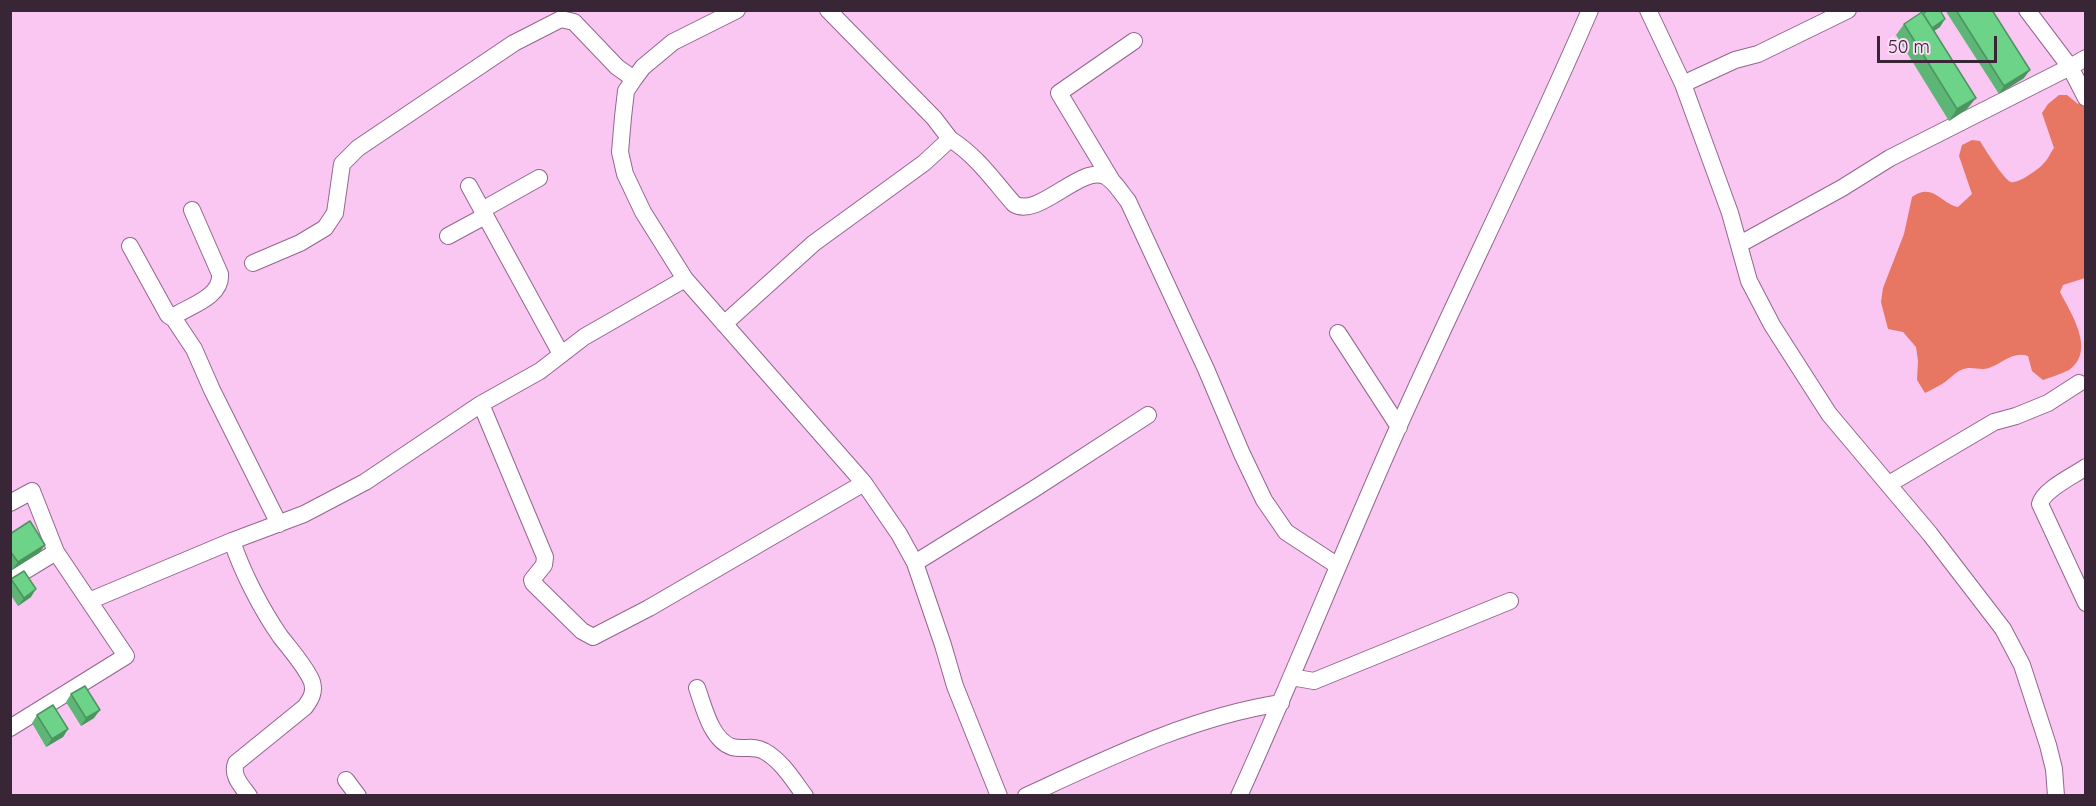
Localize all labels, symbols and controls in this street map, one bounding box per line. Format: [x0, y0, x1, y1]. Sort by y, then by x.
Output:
scale bar [1880, 24, 2000, 62]
text: 50 m [1888, 35, 1930, 58]

